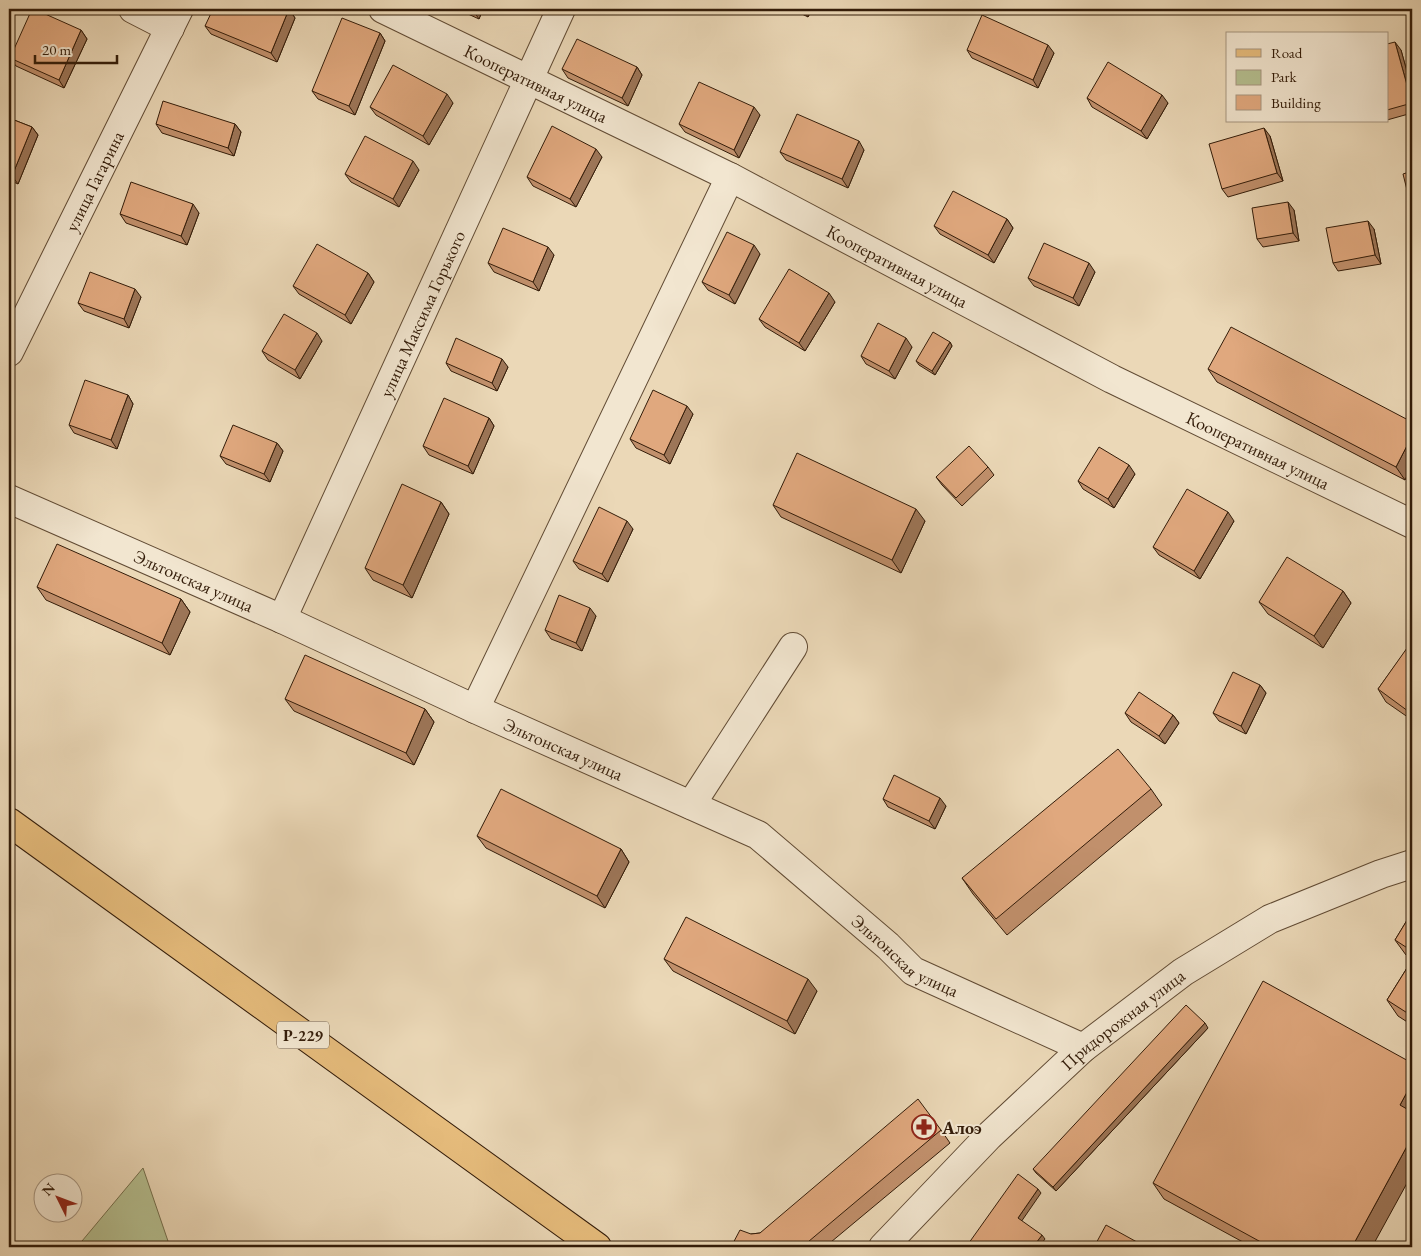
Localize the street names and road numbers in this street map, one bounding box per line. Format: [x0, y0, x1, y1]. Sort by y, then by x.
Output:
street label: Кооперативная улица [461, 39, 612, 128]
street label: улица Гагарина [59, 126, 129, 235]
street label: Кооперативная улица [823, 219, 973, 313]
street label: улица Максима Горького [374, 226, 470, 401]
street label: Кооперативная улица [1183, 405, 1334, 494]
street label: Эльтонская улица [130, 544, 258, 617]
street label: Эльтонская улица [500, 712, 628, 785]
street label: Эльтонская улица [847, 909, 963, 1002]
street label: Придорожная улица [1055, 963, 1190, 1075]
road number: Р-229 [277, 1022, 329, 1048]

